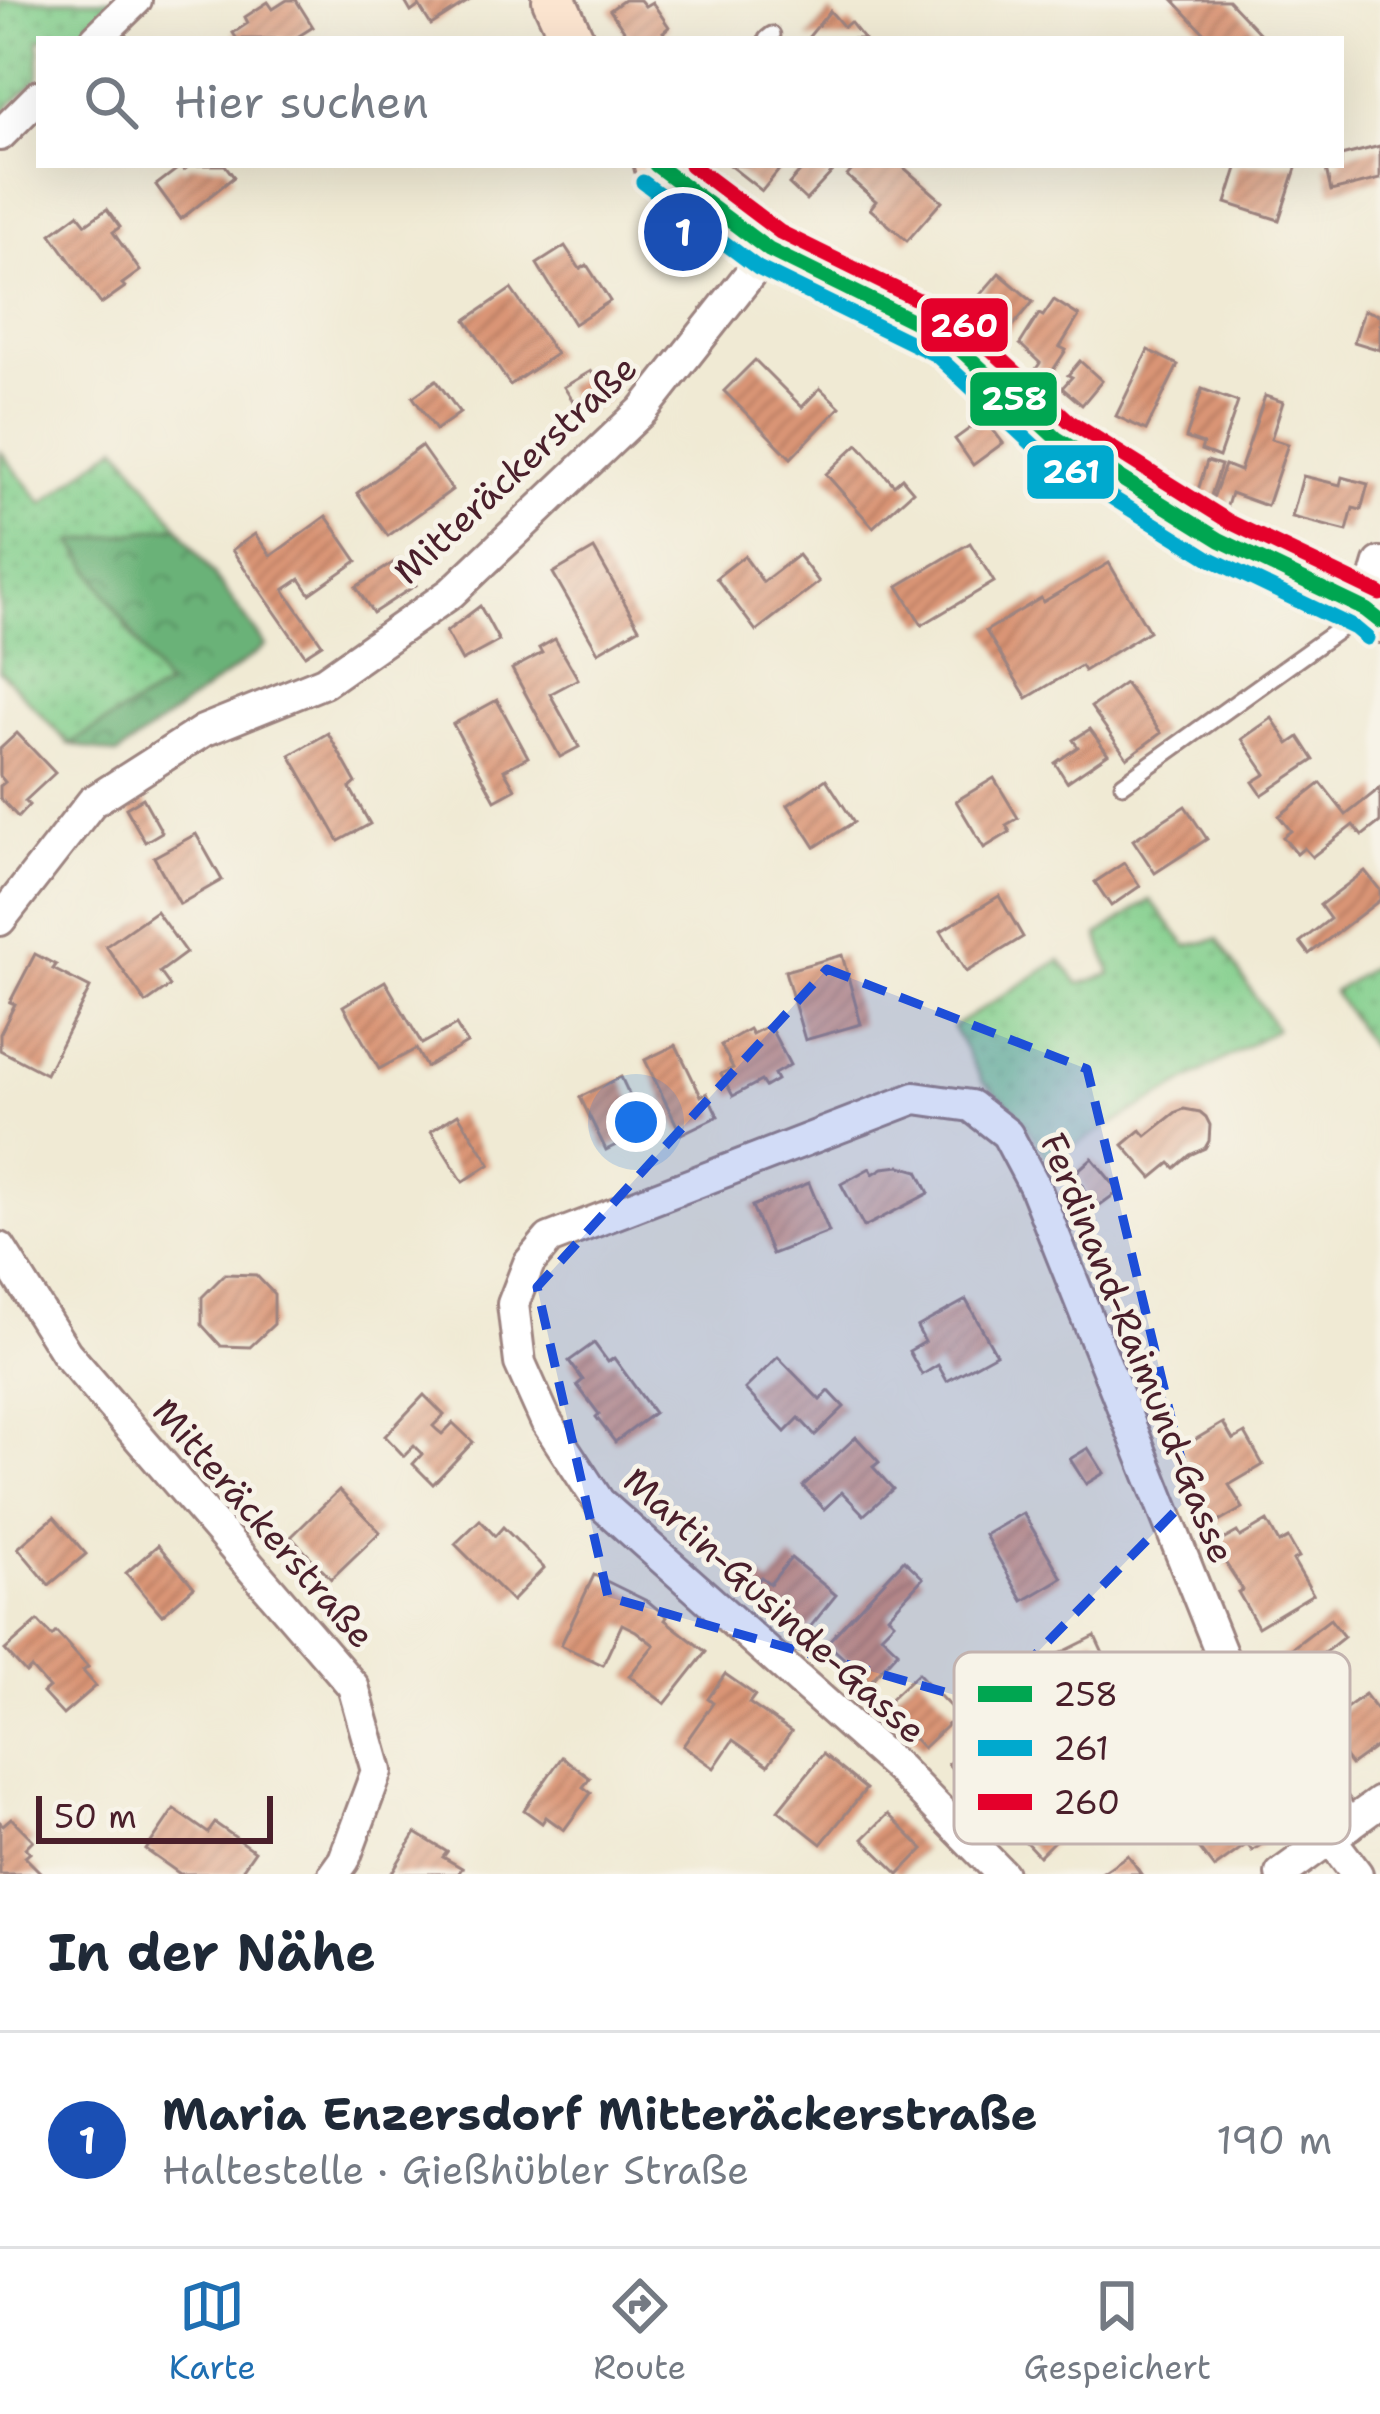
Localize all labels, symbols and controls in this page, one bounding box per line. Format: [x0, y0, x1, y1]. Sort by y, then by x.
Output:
search box [36, 36, 1344, 168]
icon: search [78, 69, 144, 135]
text: Hier suchen [174, 72, 429, 132]
pin: 1 [644, 187, 722, 277]
line badge: 260 [919, 296, 1010, 354]
text: 260 [930, 303, 998, 348]
street label: Mitteräckerstraße [383, 344, 648, 595]
line badge: 258 [968, 370, 1059, 428]
text: 258 [981, 376, 1047, 421]
line badge: 261 [1025, 443, 1116, 501]
text: 261 [1042, 449, 1100, 494]
your location [606, 1092, 666, 1152]
street label: Ferdinand-Raimund-Gasse [1029, 1126, 1246, 1570]
street label: Mitteräckerstraße [141, 1388, 386, 1659]
street label: Martin-Gusinde-Gasse [613, 1456, 936, 1754]
legend [954, 1652, 1350, 1844]
text: 258 [1053, 1672, 1118, 1717]
text: 261 [1053, 1726, 1109, 1771]
text: 260 [1053, 1780, 1120, 1825]
scale bar [36, 1790, 273, 1843]
text: 50 m [54, 1794, 137, 1839]
text: In der Nähe [48, 1918, 376, 1986]
text: Maria Enzersdorf Mitteräckerstraße [162, 2084, 1038, 2144]
text: 1 [78, 2114, 96, 2166]
text: 190 m [1216, 2114, 1332, 2166]
text: Haltestelle · Gießhübler Straße [162, 2144, 749, 2196]
tab: Karte [169, 2273, 256, 2390]
tab: Route [593, 2273, 686, 2390]
tab: Gespeichert [1024, 2273, 1211, 2390]

